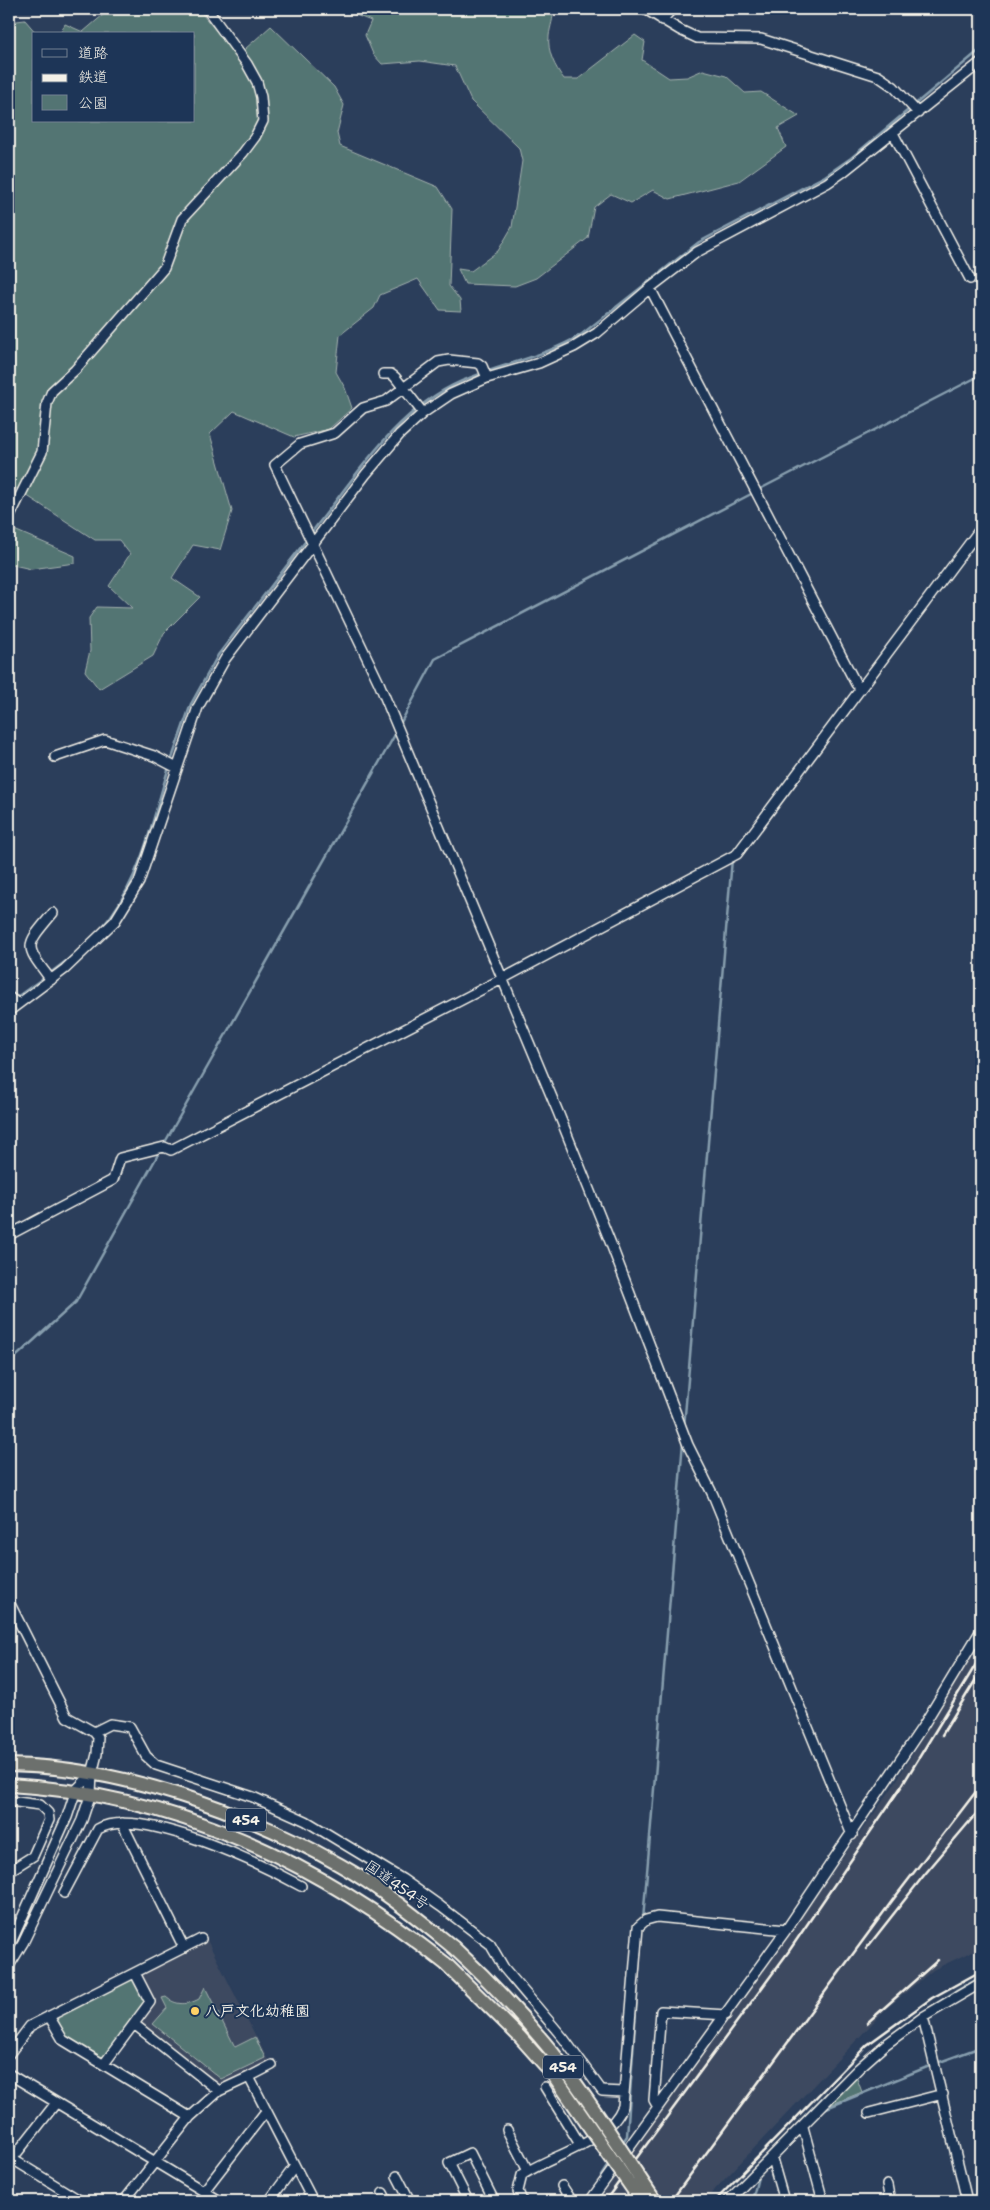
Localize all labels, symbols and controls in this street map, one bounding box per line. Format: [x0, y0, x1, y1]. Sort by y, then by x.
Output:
legend [32, 32, 195, 122]
text: 道路 [78, 43, 108, 63]
text: 鉄道 [78, 67, 108, 87]
text: 公園 [78, 93, 108, 113]
road number: 454 [226, 1808, 266, 1832]
street label: 国道454号 [361, 1855, 433, 1915]
place label: 八戸文化幼稚園 [205, 2001, 310, 2021]
marker: 八戸文化幼稚園 [189, 2005, 201, 2017]
road number: 454 [543, 2056, 583, 2078]

